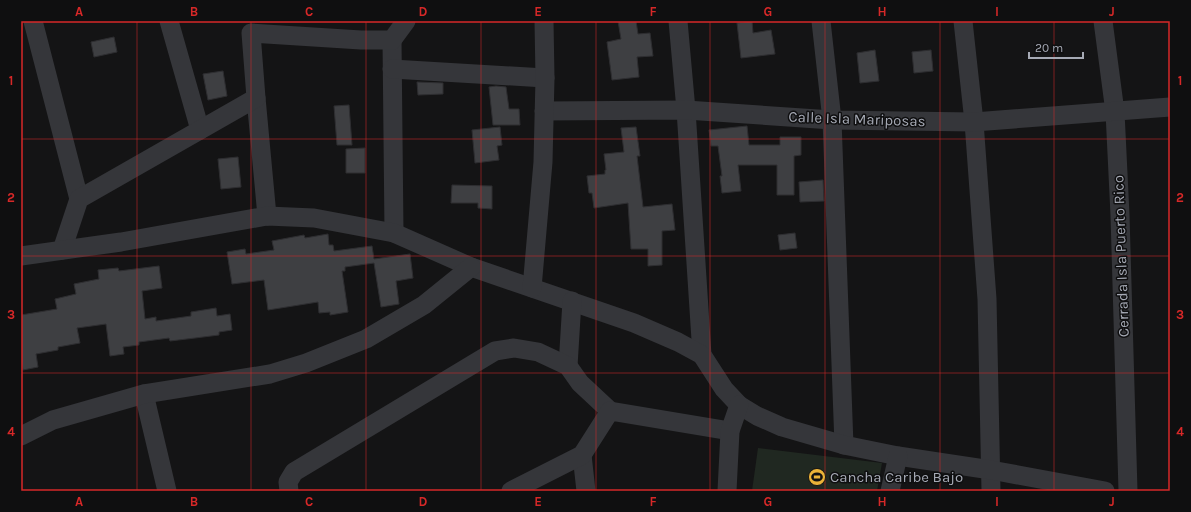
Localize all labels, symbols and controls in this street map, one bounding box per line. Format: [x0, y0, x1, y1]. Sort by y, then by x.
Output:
text: A [75, 4, 83, 19]
text: B [190, 4, 198, 19]
text: C [305, 4, 313, 19]
text: D [419, 4, 428, 19]
text: E [534, 4, 542, 19]
text: F [649, 4, 657, 19]
text: G [764, 4, 772, 19]
text: H [877, 4, 887, 19]
text: I [995, 4, 999, 19]
text: J [1109, 4, 1115, 19]
scale bar [1029, 34, 1083, 60]
text: 20 m [1035, 41, 1063, 55]
text: 1 [9, 73, 13, 88]
text: 1 [1178, 73, 1182, 88]
street label: Calle Isla Mariposas [788, 108, 926, 130]
street label: Cerrada Isla Puerto Rico [1109, 175, 1133, 337]
text: 2 [7, 190, 15, 205]
text: 2 [1176, 190, 1184, 205]
text: 3 [7, 307, 15, 322]
text: 3 [1176, 307, 1184, 322]
text: 4 [7, 424, 15, 439]
text: 4 [1176, 424, 1184, 439]
sports icon: Cancha Caribe Bajo [807, 467, 827, 487]
place label: Cancha Caribe Bajo [830, 468, 963, 486]
text: A [75, 494, 83, 509]
text: B [190, 494, 198, 509]
text: C [305, 494, 313, 509]
text: D [419, 494, 428, 509]
text: E [534, 494, 542, 509]
text: F [649, 494, 657, 509]
text: G [764, 494, 772, 509]
text: H [877, 494, 887, 509]
text: I [995, 494, 999, 509]
text: J [1109, 494, 1115, 509]

